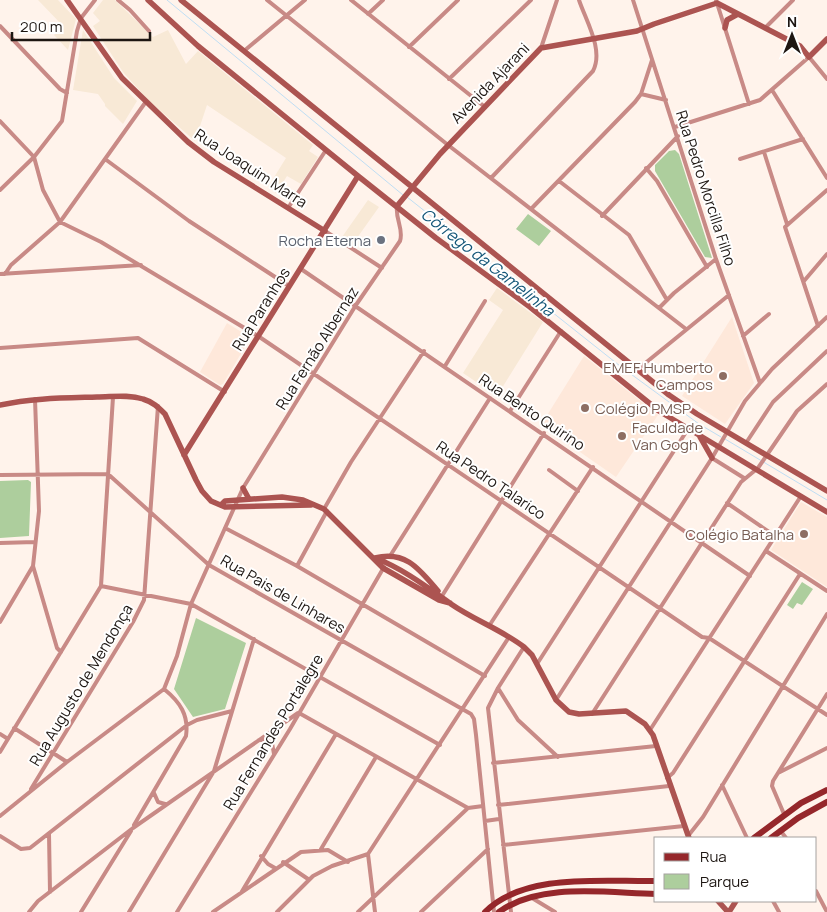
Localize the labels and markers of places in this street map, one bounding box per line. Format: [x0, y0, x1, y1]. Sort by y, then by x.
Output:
place label: Rocha Eterna [278, 230, 371, 251]
marker: Rocha Eterna [375, 234, 387, 246]
place label: EMEF Humberto Campos [603, 357, 713, 395]
marker: EMEF Humberto Campos [717, 370, 729, 382]
place label: Colégio PMSP [595, 398, 691, 419]
marker: Colégio PMSP [579, 402, 591, 414]
place label: Faculdade Van Gogh [632, 417, 703, 455]
marker: Faculdade Van Gogh [616, 430, 628, 442]
place label: Colégio Batalha [685, 524, 794, 545]
marker: Colégio Batalha [798, 528, 810, 540]

